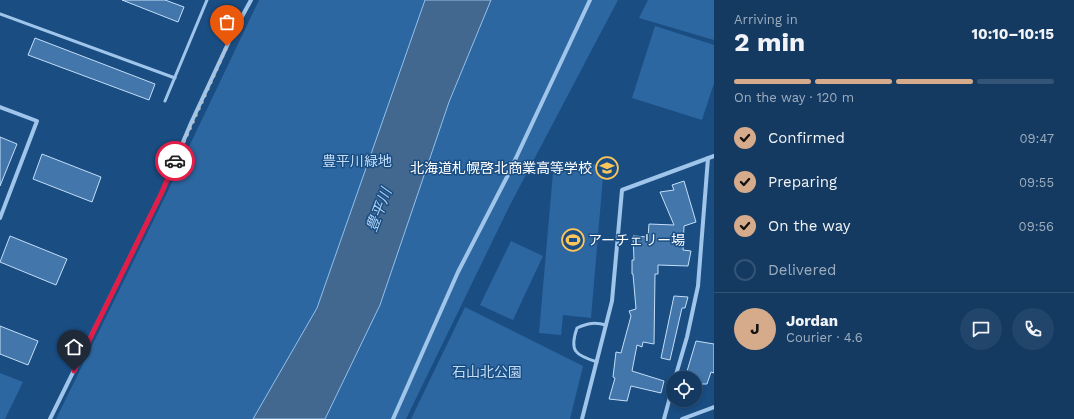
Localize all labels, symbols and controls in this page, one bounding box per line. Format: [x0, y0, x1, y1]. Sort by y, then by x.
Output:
pin [210, 5, 244, 46]
icon: bag [216, 11, 238, 33]
text: Arriving in [734, 12, 798, 27]
text: 10:10–10:15 [972, 25, 1054, 43]
text: 2 min [734, 27, 805, 57]
text: On the way · 120 m [734, 90, 854, 105]
icon: check [734, 127, 756, 149]
text: Confirmed [768, 129, 845, 147]
text: 09:47 [1019, 131, 1054, 146]
courier [155, 141, 195, 181]
icon: car [164, 150, 186, 172]
park label: 豊平川緑地 [322, 153, 392, 169]
school or university icon: 北海道札幌啓北商業高等学校 [594, 155, 620, 181]
place label: 北海道札幌啓北商業高等学校 [410, 160, 592, 176]
icon: check [734, 171, 756, 193]
text: Preparing [768, 173, 837, 191]
text: 09:55 [1019, 175, 1054, 190]
water label: 豊平川 [363, 184, 396, 234]
icon: check [734, 215, 756, 237]
text: On the way [768, 217, 850, 235]
text: 09:56 [1019, 219, 1054, 234]
sports icon: アーチェリー場 [560, 227, 586, 253]
place label: アーチェリー場 [588, 232, 685, 248]
text: Delivered [768, 261, 836, 279]
button: chat [960, 308, 1002, 350]
button: phone [1012, 308, 1054, 350]
text: Jordan [786, 312, 838, 330]
text: J [750, 320, 760, 338]
pin [57, 330, 91, 371]
text: Courier · 4.6 [786, 330, 863, 345]
icon: home [63, 336, 85, 358]
park label: 石山北公園 [452, 364, 522, 380]
map controls [666, 371, 702, 407]
button: locate [666, 371, 702, 407]

